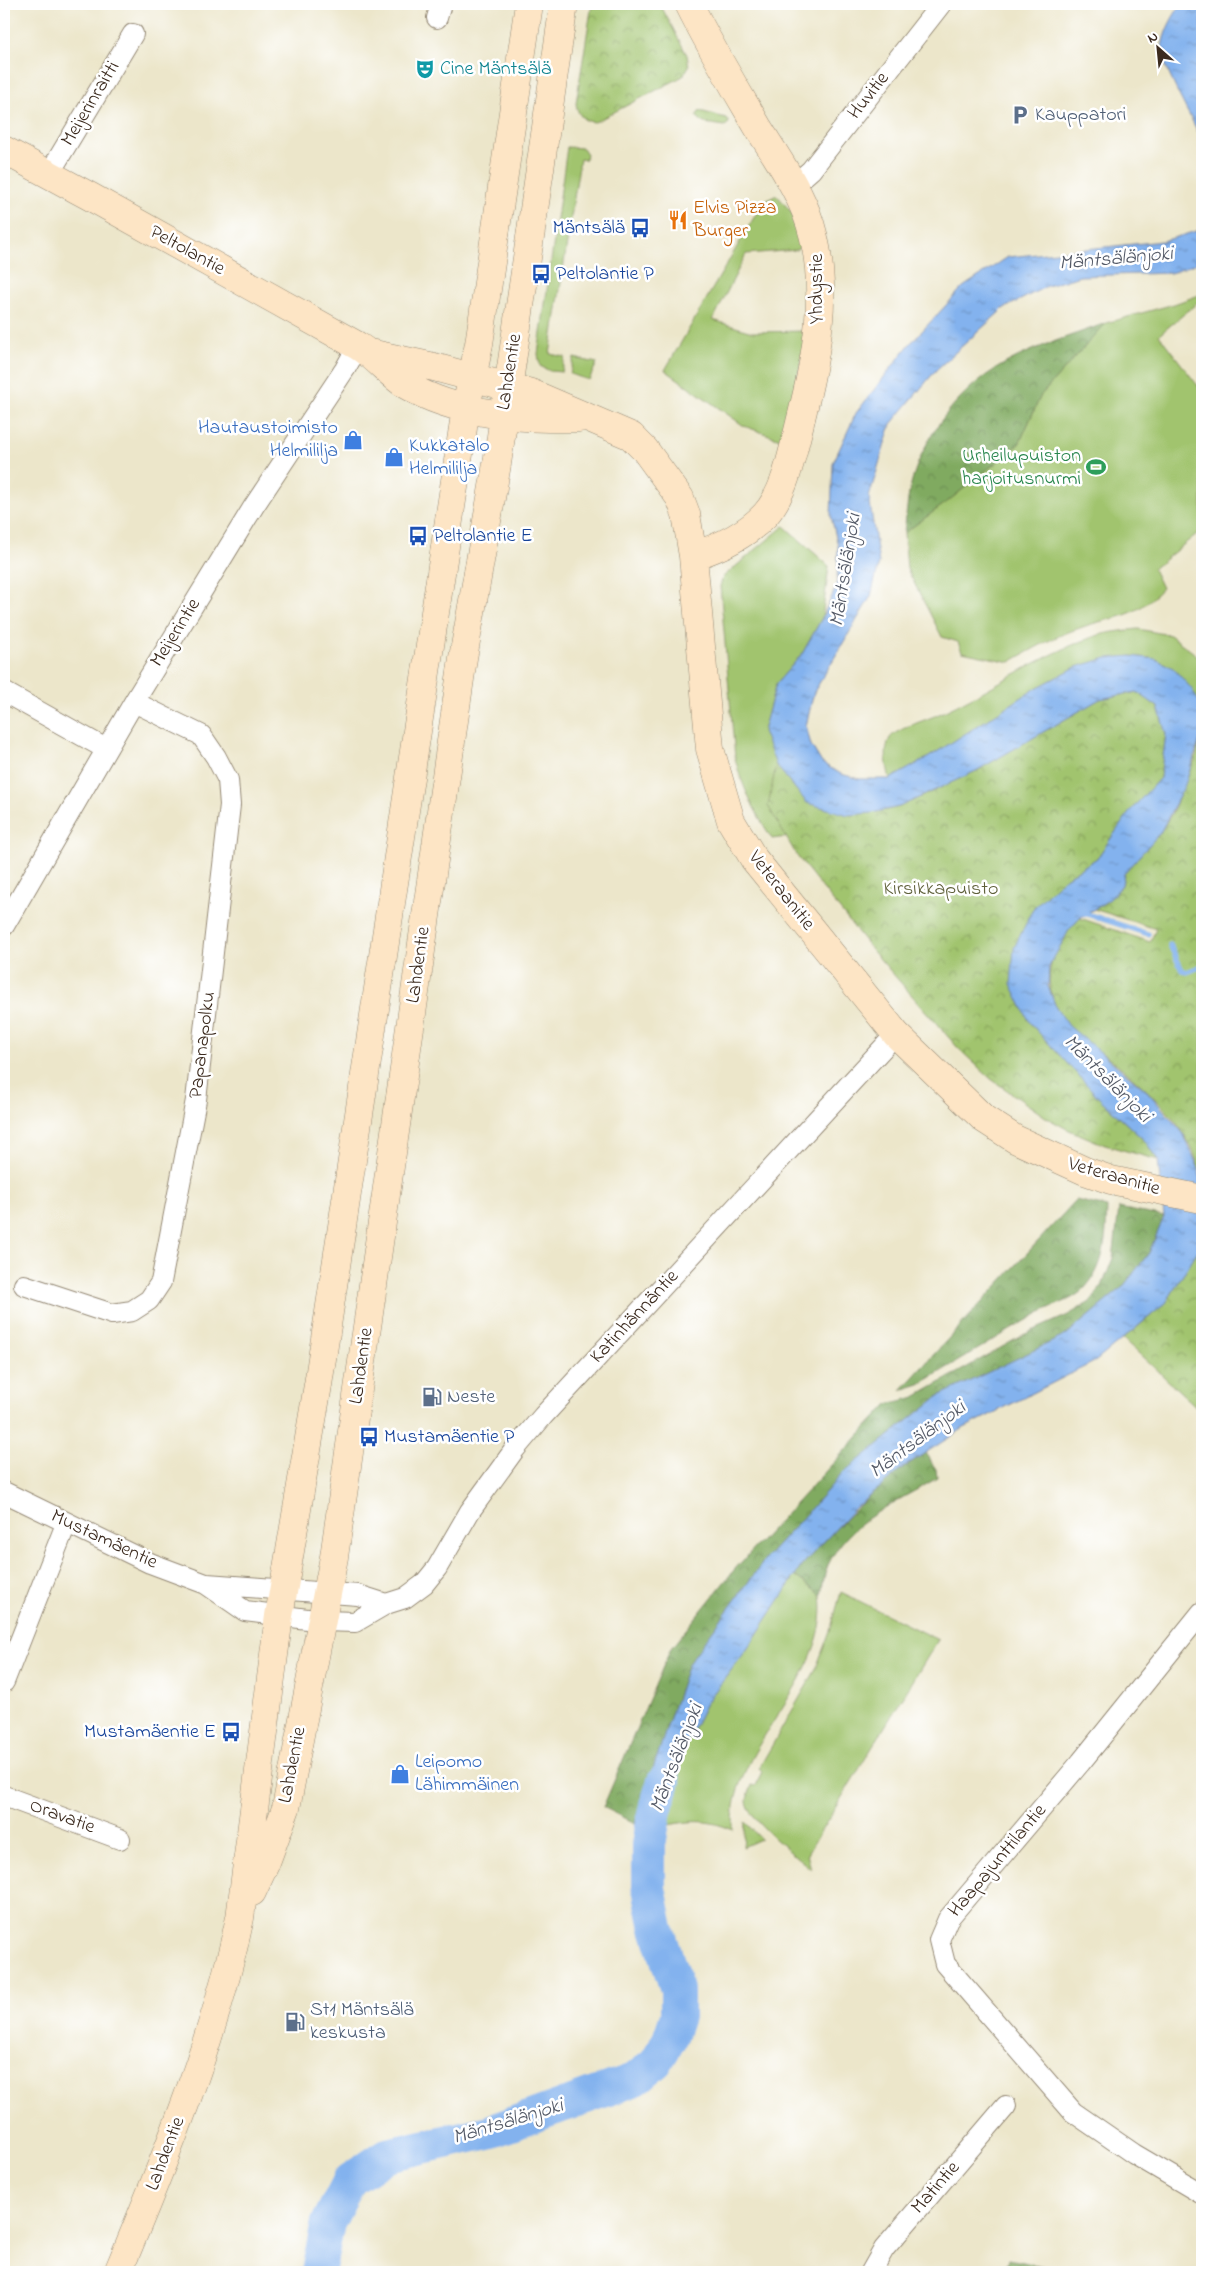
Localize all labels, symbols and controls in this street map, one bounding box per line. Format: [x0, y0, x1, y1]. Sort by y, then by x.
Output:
north arrow [1134, 22, 1184, 72]
text: N [1144, 26, 1162, 49]
place label: Cine Mäntsälä [440, 55, 551, 84]
street label: Meijerinraitti [54, 56, 128, 152]
theatre icon: Cine Mäntsälä [414, 58, 436, 80]
street label: Huvitie [841, 66, 897, 126]
place label: Kauppatori [1035, 101, 1126, 130]
parking icon: Kauppatori [1009, 104, 1031, 126]
place label: Elvis Pizza Burger [692, 194, 777, 247]
restaurant icon: Elvis Pizza Burger [667, 209, 689, 231]
place label: Mäntsälä [552, 214, 625, 243]
bus stop icon: Mäntsälä [629, 217, 651, 239]
street label: Peltolantie [144, 218, 230, 284]
water label: Mäntsälänjoki [1058, 239, 1176, 279]
street label: Yhdystie [803, 254, 832, 324]
place label: Peltolantie P [556, 260, 655, 289]
bus stop icon: Peltolantie P [530, 263, 552, 285]
street label: Lahdentie [490, 332, 530, 412]
place label: Hautaustoimisto Helmililja [198, 414, 338, 466]
shop icon: Hautaustoimisto Helmililja [342, 429, 364, 451]
place label: Kukkatalo Helmililja [409, 432, 490, 484]
place label: Urheilupuiston harjoitusnurmi [962, 442, 1081, 494]
shop icon: Kukkatalo Helmililja [383, 446, 405, 468]
sports icon: Urheilupuiston harjoitusnurmi [1085, 456, 1107, 478]
water label: Mäntsälänjoki [822, 509, 870, 629]
place label: Peltolantie E [433, 522, 533, 551]
bus stop icon: Peltolantie E [407, 525, 429, 547]
street label: Meijerintie [143, 593, 209, 673]
street label: Veteraanitie [740, 844, 822, 937]
park label: Kirsikkapuisto [884, 875, 998, 904]
street label: Lahdentie [399, 925, 439, 1005]
street label: Papanapolku [182, 990, 224, 1100]
water label: Mäntsälänjoki [1056, 1028, 1160, 1132]
street label: Veteraanitie [1064, 1150, 1163, 1204]
street label: Katinhännäntie [584, 1263, 686, 1371]
street label: Lahdentie [342, 1326, 382, 1406]
place label: Neste [447, 1383, 495, 1412]
fuel station icon: Neste [421, 1386, 443, 1408]
water label: Mäntsälänjoki [863, 1392, 974, 1486]
place label: Mustamäentie P [384, 1423, 515, 1452]
bus stop icon: Mustamäentie P [358, 1426, 380, 1448]
street label: Mustamäentie [46, 1503, 162, 1577]
water label: Mäntsälänjoki [643, 1697, 712, 1817]
place label: Mustamäentie E [84, 1718, 216, 1747]
bus stop icon: Mustamäentie E [220, 1721, 242, 1743]
street label: Lahdentie [271, 1724, 315, 1806]
place label: Leipomo Lähimmäinen [415, 1748, 519, 1800]
shop icon: Leipomo Lähimmäinen [389, 1763, 411, 1785]
street label: Oravatie [25, 1792, 99, 1842]
street label: Haapajunttilantie [942, 1798, 1054, 1924]
place label: St1 Mäntsälä keskusta [310, 1996, 414, 2048]
fuel station icon: St1 Mäntsälä keskusta [284, 2011, 306, 2033]
water label: Mäntsälänjoki [449, 2090, 569, 2153]
street label: Lahdentie [139, 2113, 193, 2195]
street label: Matintie [905, 2155, 967, 2221]

